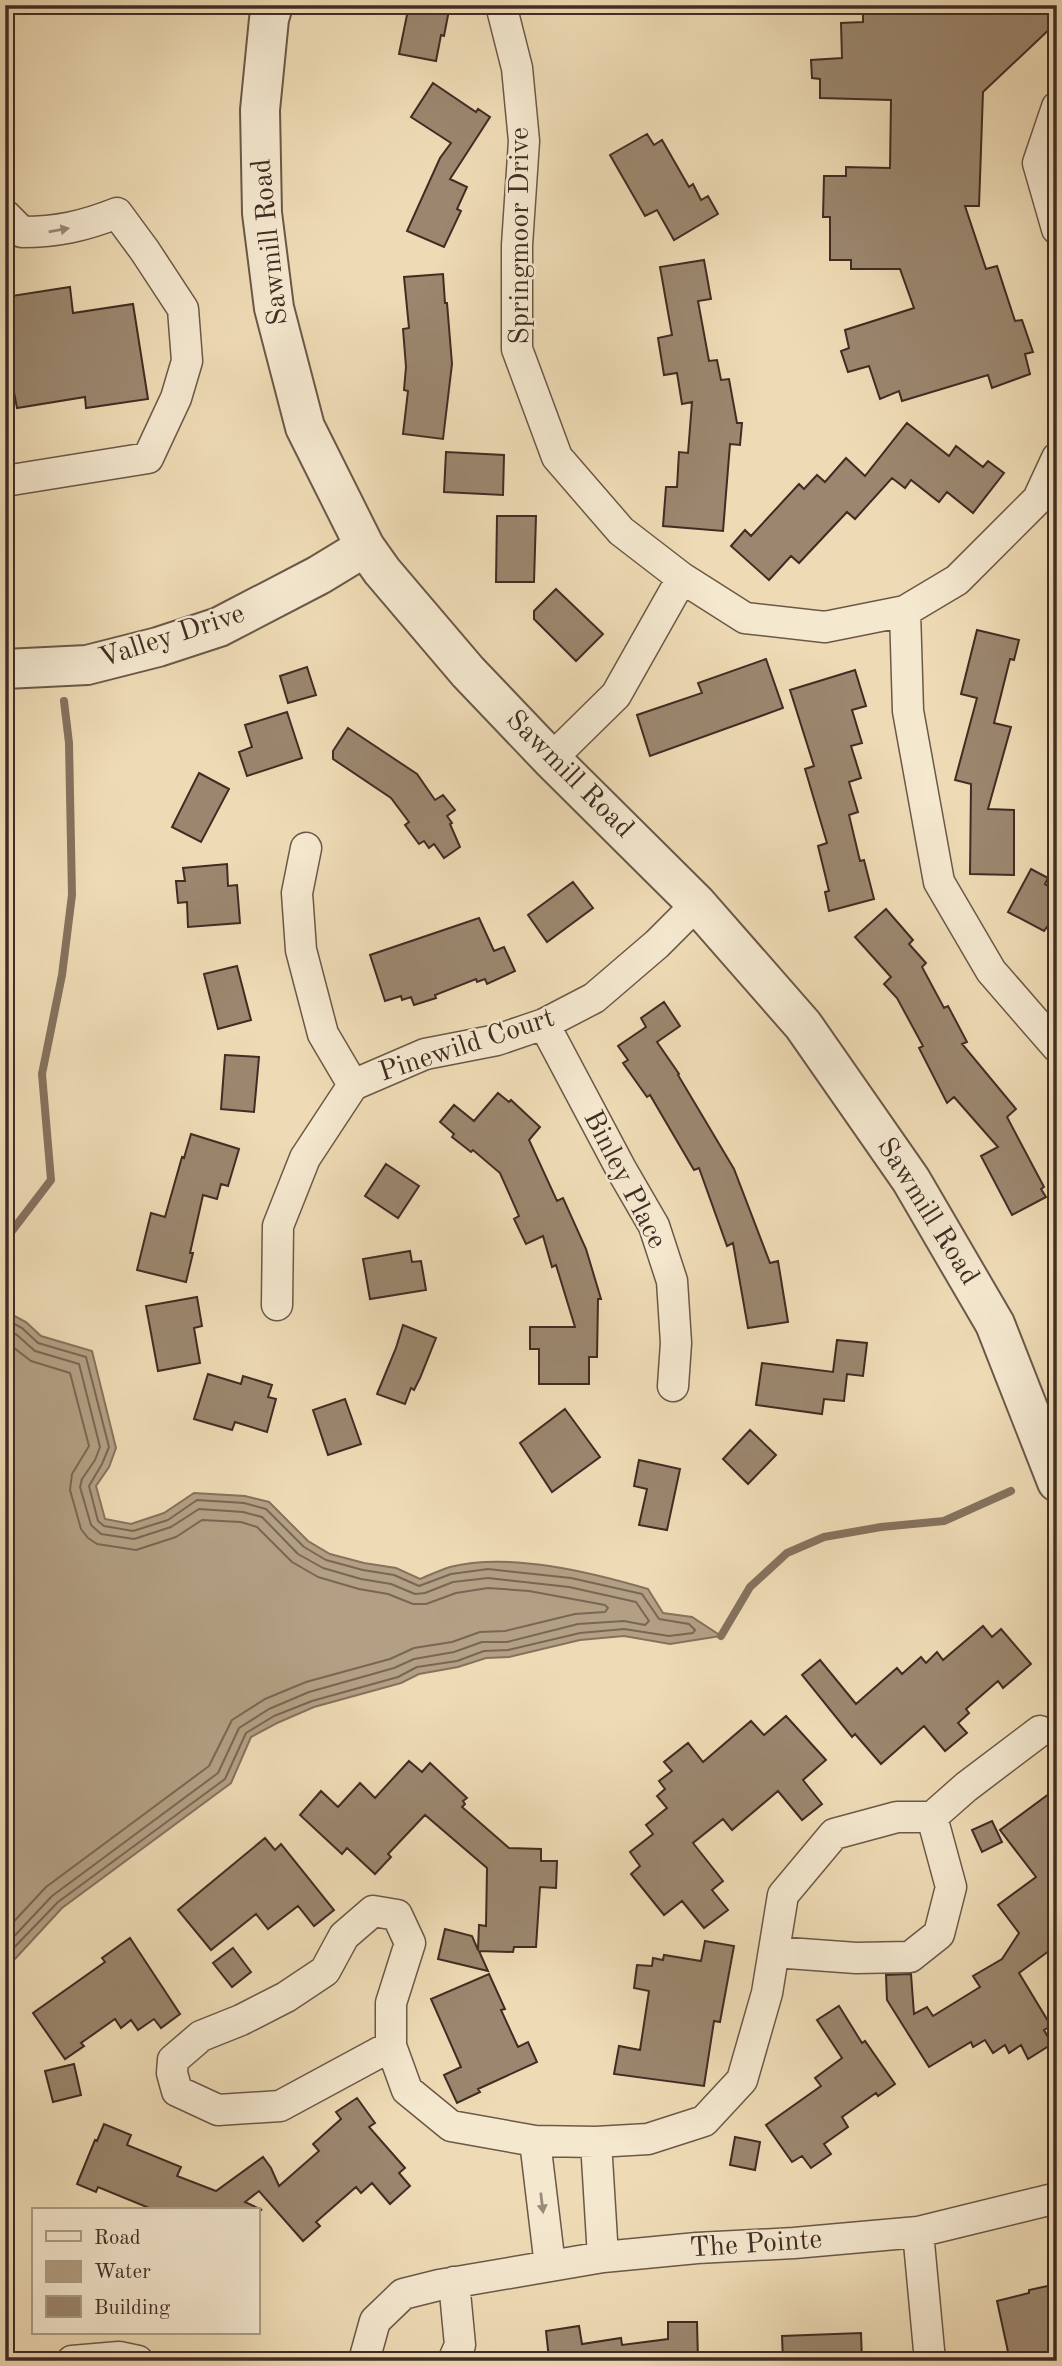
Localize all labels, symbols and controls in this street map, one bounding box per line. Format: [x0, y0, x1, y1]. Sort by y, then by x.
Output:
street label: Springmoor Drive [507, 127, 535, 345]
street label: Sawmill Road [248, 157, 294, 327]
one-way arrow [48, 224, 70, 235]
street label: Valley Drive [96, 600, 248, 674]
street label: Sawmill Road [500, 706, 638, 844]
street label: Pinewild Court [376, 1004, 558, 1088]
street label: Binley Place [577, 1107, 671, 1253]
street label: Sawmill Road [871, 1134, 983, 1290]
one-way arrow [537, 2193, 548, 2215]
legend [32, 2208, 259, 2334]
street label: The Pointe [689, 2226, 823, 2264]
text: Road [94, 2228, 141, 2249]
text: Water [94, 2262, 151, 2283]
text: Building [94, 2298, 171, 2319]

